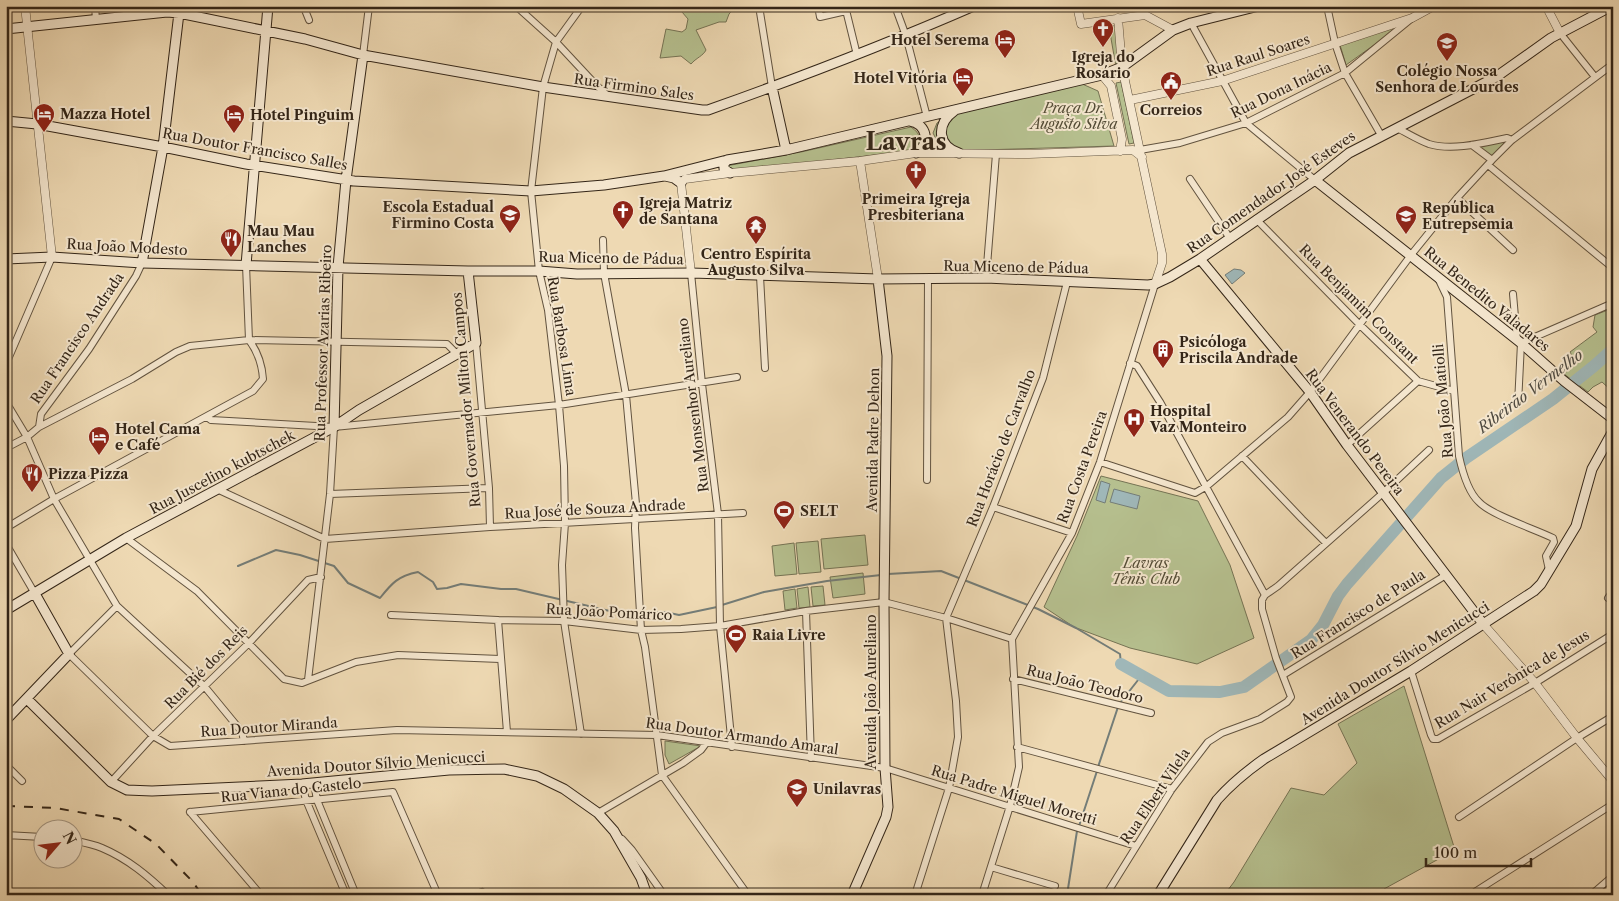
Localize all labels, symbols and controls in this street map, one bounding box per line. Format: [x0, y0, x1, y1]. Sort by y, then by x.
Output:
church icon: Igreja do Rosário [1091, 17, 1115, 48]
hotel icon: Hotel Serema [993, 28, 1017, 59]
street label: Rua Raul Soares [1204, 30, 1312, 80]
place label: Hotel Serema [891, 31, 990, 49]
school or university icon: Colégio Nossa Senhora de Lourdes [1435, 31, 1459, 62]
place label: Igreja do Rosário [1071, 48, 1135, 82]
street label: Rua Dona Inácia [1228, 58, 1335, 122]
place label: Colégio Nossa Senhora de Lourdes [1375, 62, 1519, 96]
hotel icon: Hotel Vitória [951, 66, 975, 97]
place label: Hotel Vitória [854, 69, 948, 87]
street label: Rua Firmino Sales [573, 70, 695, 104]
public building icon: Correios [1159, 70, 1183, 101]
park label: Praça Dr. Augusto Silva [1028, 99, 1118, 133]
place label: Correios [1140, 101, 1202, 119]
hotel icon: Mazza Hotel [32, 102, 56, 133]
hotel icon: Hotel Pinguim [222, 103, 246, 134]
place label: Mazza Hotel [60, 105, 150, 123]
place label: Hotel Pinguim [250, 106, 354, 124]
street label: Rua Doutor Francisco Salles [161, 124, 349, 174]
district label: Lavras [865, 127, 947, 156]
street label: Rua Comendador José Esteves [1183, 127, 1359, 257]
church icon: Primeira Igreja Presbiteriana [904, 159, 928, 190]
place label: Primeira Igreja Presbiteriana [862, 190, 971, 224]
place label: Igreja Matriz de Santana [639, 194, 732, 228]
place label: Escola Estadual Firmino Costa [382, 198, 495, 232]
church icon: Igreja Matriz de Santana [611, 199, 635, 230]
place label: República Eutrepsemia [1422, 199, 1514, 233]
school or university icon: Escola Estadual Firmino Costa [498, 203, 522, 234]
school or university icon: República Eutrepsemia [1394, 204, 1418, 235]
temple icon: Centro Espírita Augusto Silva [744, 214, 768, 245]
place label: Mau Mau Lanches [247, 222, 315, 256]
restaurant icon: Mau Mau Lanches [219, 227, 243, 258]
street label: Rua João Modesto [66, 235, 188, 259]
street label: Rua Benjamim Constant [1295, 240, 1423, 368]
street label: Rua Benedito Valadares [1420, 243, 1554, 355]
street label: Rua Professor Azarias Ribeiro [311, 244, 335, 442]
place label: Centro Espírita Augusto Silva [701, 245, 812, 279]
street label: Rua Miceno de Pádua [538, 248, 685, 268]
street label: Rua Miceno de Pádua [943, 257, 1090, 277]
street label: Rua Francisco Andrada [26, 268, 128, 407]
street label: Rua Barbosa Lima [544, 275, 580, 398]
street label: Rua Governador Milton Campos [448, 292, 484, 508]
street label: Rua Monsenhor Aureliano [673, 317, 713, 493]
place label: Psicóloga Priscila Andrade [1179, 333, 1298, 367]
building icon: Psicóloga Priscila Andrade [1151, 338, 1175, 369]
street label: Rua João Matiolli [1429, 343, 1457, 459]
water label: Ribeirão Vermelho [1473, 345, 1587, 437]
street label: Rua Venerando Pereira [1302, 365, 1409, 499]
street label: Avenida Padre Dehon [863, 367, 883, 513]
street label: Rua Horácio de Carvalho [963, 367, 1039, 529]
place label: Hospital Vaz Monteiro [1149, 402, 1247, 436]
hospital icon: Hospital Vaz Monteiro [1122, 407, 1146, 438]
street label: Rua Costa Pereira [1053, 408, 1111, 526]
place label: Hotel Cama e Café [115, 420, 201, 454]
hotel icon: Hotel Cama e Café [87, 425, 111, 456]
street label: Rua Juscelino kubtschek [146, 426, 299, 518]
restaurant icon: Pizza Pizza [20, 462, 44, 493]
place label: Pizza Pizza [48, 465, 129, 483]
street label: Rua José de Souza Andrade [504, 495, 686, 523]
sports icon: SELT [772, 499, 796, 530]
place label: SELT [800, 502, 839, 520]
park label: Lavras Tênis Club [1112, 554, 1181, 588]
street label: Rua Francisco de Paula [1288, 565, 1429, 663]
street label: Avenida Doutor Sílvio Menicucci [1297, 597, 1493, 729]
street label: Rua João Pomárico [545, 600, 673, 624]
street label: Avenida João Aureliano [862, 614, 880, 771]
street label: Rua Bié dos Reis [161, 622, 251, 712]
sports icon: Raia Livre [724, 623, 748, 654]
place label: Raia Livre [752, 626, 826, 644]
street label: Rua Nair Verônica de Jesus [1431, 626, 1593, 732]
street label: Rua João Teodoro [1025, 661, 1145, 707]
street label: Rua Doutor Miranda [200, 713, 339, 741]
street label: Rua Doutor Armando Amaral [644, 714, 840, 758]
street label: Rua Elbert Vilela [1116, 744, 1194, 847]
street label: Avenida Doutor Sílvio Menicucci [265, 747, 486, 781]
street label: Rua Padre Miguel Moretti [929, 761, 1099, 829]
street label: Rua Viana do Castelo [220, 774, 362, 806]
school or university icon: Unilavras [785, 777, 809, 808]
place label: Unilavras [813, 780, 881, 798]
north arrow [32, 818, 82, 868]
text: N [59, 828, 80, 847]
scale bar [1426, 836, 1532, 868]
text: 100 m [1434, 843, 1477, 862]

